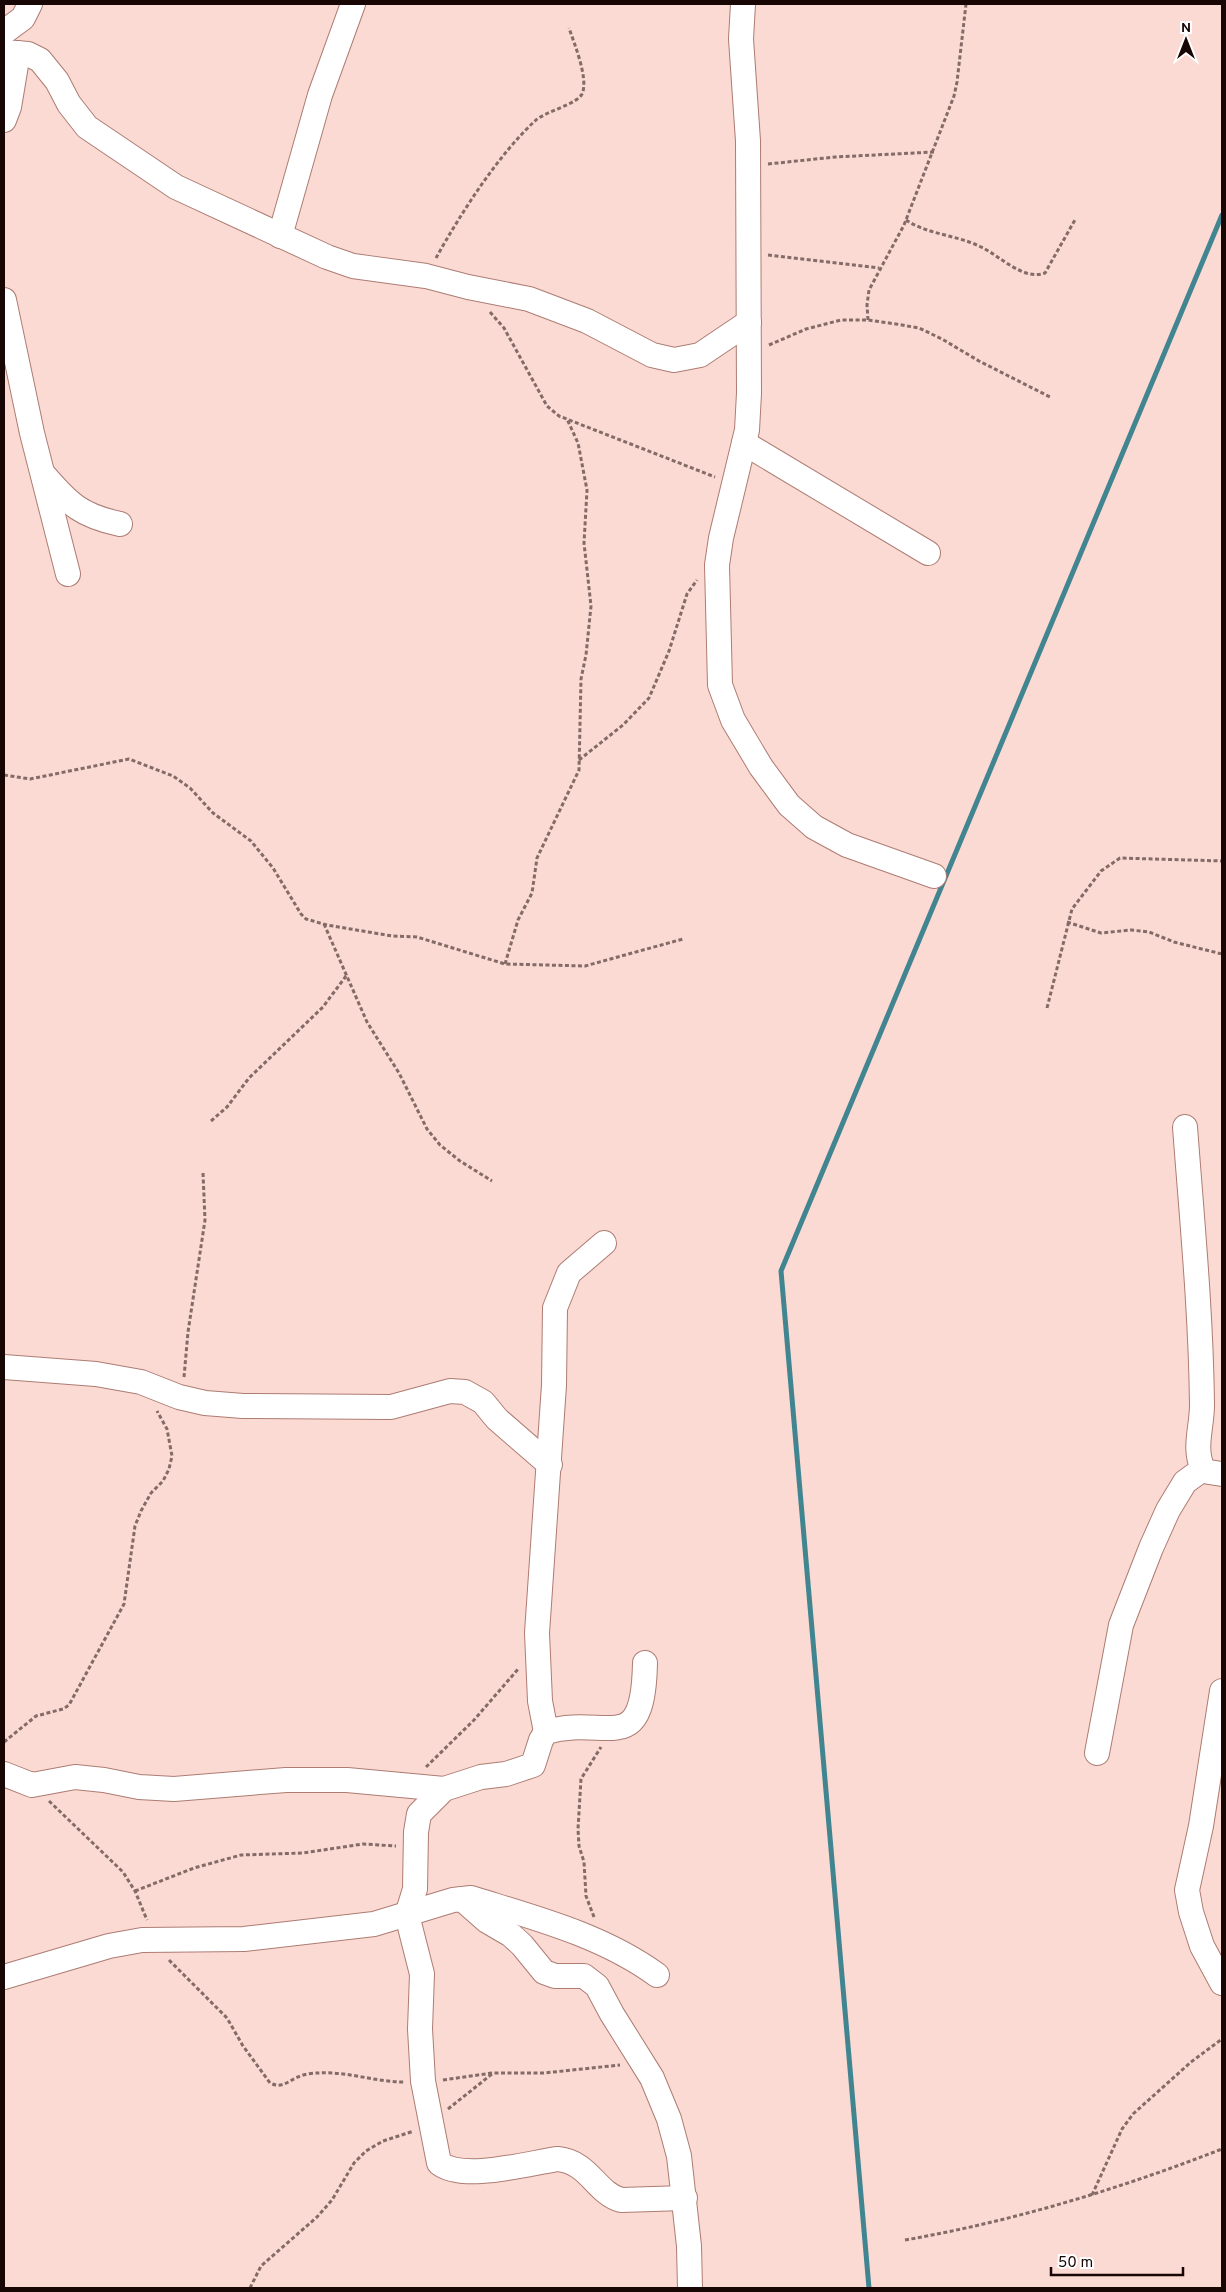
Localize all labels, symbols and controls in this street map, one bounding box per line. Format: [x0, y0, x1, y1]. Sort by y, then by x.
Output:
north arrow [1161, 15, 1211, 65]
text: N [1181, 20, 1191, 37]
scale bar [1051, 2244, 1184, 2276]
text: 50 m [1058, 2254, 1093, 2273]

